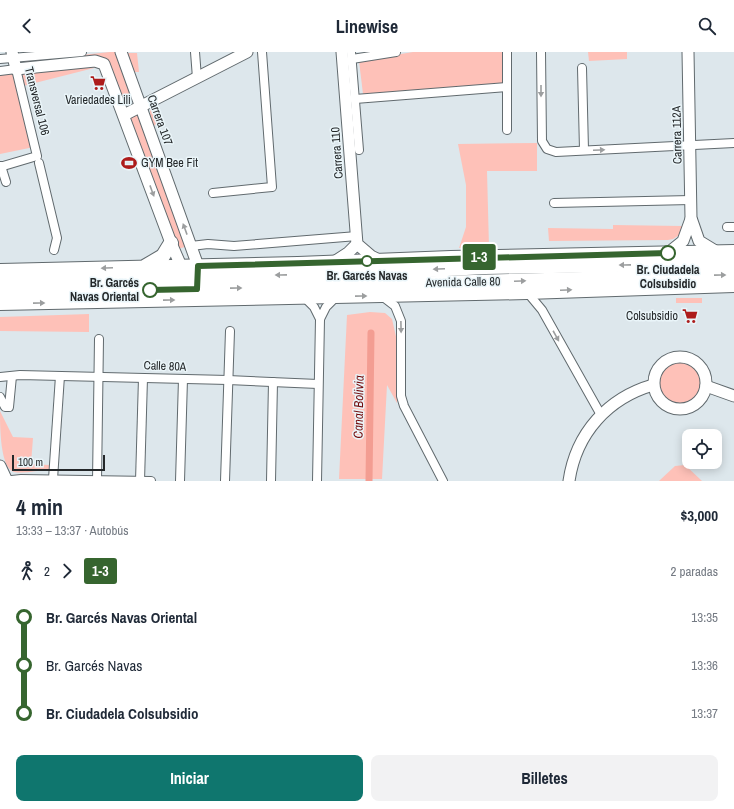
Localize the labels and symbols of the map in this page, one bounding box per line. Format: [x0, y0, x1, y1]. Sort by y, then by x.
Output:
street label: Transversal 106 [21, 65, 53, 137]
supermarket icon: Variedades Lili [89, 74, 107, 92]
one-way arrow [538, 85, 545, 97]
place label: Variedades Lili [65, 92, 131, 108]
street label: Carrera 107 [144, 93, 177, 148]
street label: Carrera 112A [668, 105, 686, 164]
street label: Carrera 110 [327, 127, 347, 179]
one-way arrow [593, 146, 605, 153]
sports icon: GYM Bee Fit [120, 154, 138, 172]
place label: GYM Bee Fit [141, 155, 198, 171]
one-way arrow [149, 186, 155, 198]
one-way arrow [182, 223, 188, 235]
line badge: 1-3 [456, 244, 502, 270]
marker: Br. Ciudadela Colsubsidio [660, 245, 676, 261]
marker: Br. Garcés Navas [361, 255, 373, 267]
one-way arrow [618, 262, 631, 268]
place label: Br. Ciudadela Colsubsidio [637, 262, 700, 292]
one-way arrow [100, 265, 113, 271]
one-way arrow [433, 266, 445, 273]
place label: Br. Garcés Navas [327, 268, 408, 284]
one-way arrow [274, 272, 287, 278]
one-way arrow [714, 272, 727, 278]
street label: Avenida Calle 80 [424, 273, 501, 291]
place label: Br. Garcés Navas Oriental [70, 275, 140, 305]
one-way arrow [514, 277, 526, 284]
marker: Br. Garcés Navas Oriental [142, 282, 158, 298]
one-way arrow [230, 285, 243, 291]
one-way arrow [560, 287, 572, 294]
one-way arrow [355, 293, 368, 299]
one-way arrow [163, 297, 176, 303]
one-way arrow [33, 300, 46, 306]
supermarket icon: Colsubsidio [681, 307, 699, 325]
place label: Colsubsidio [626, 308, 678, 324]
one-way arrow [398, 321, 404, 334]
one-way arrow [553, 330, 560, 341]
street label: Calle 80A [143, 357, 187, 375]
water label: Canal Bolivia [349, 375, 368, 439]
scale bar [12, 453, 105, 472]

